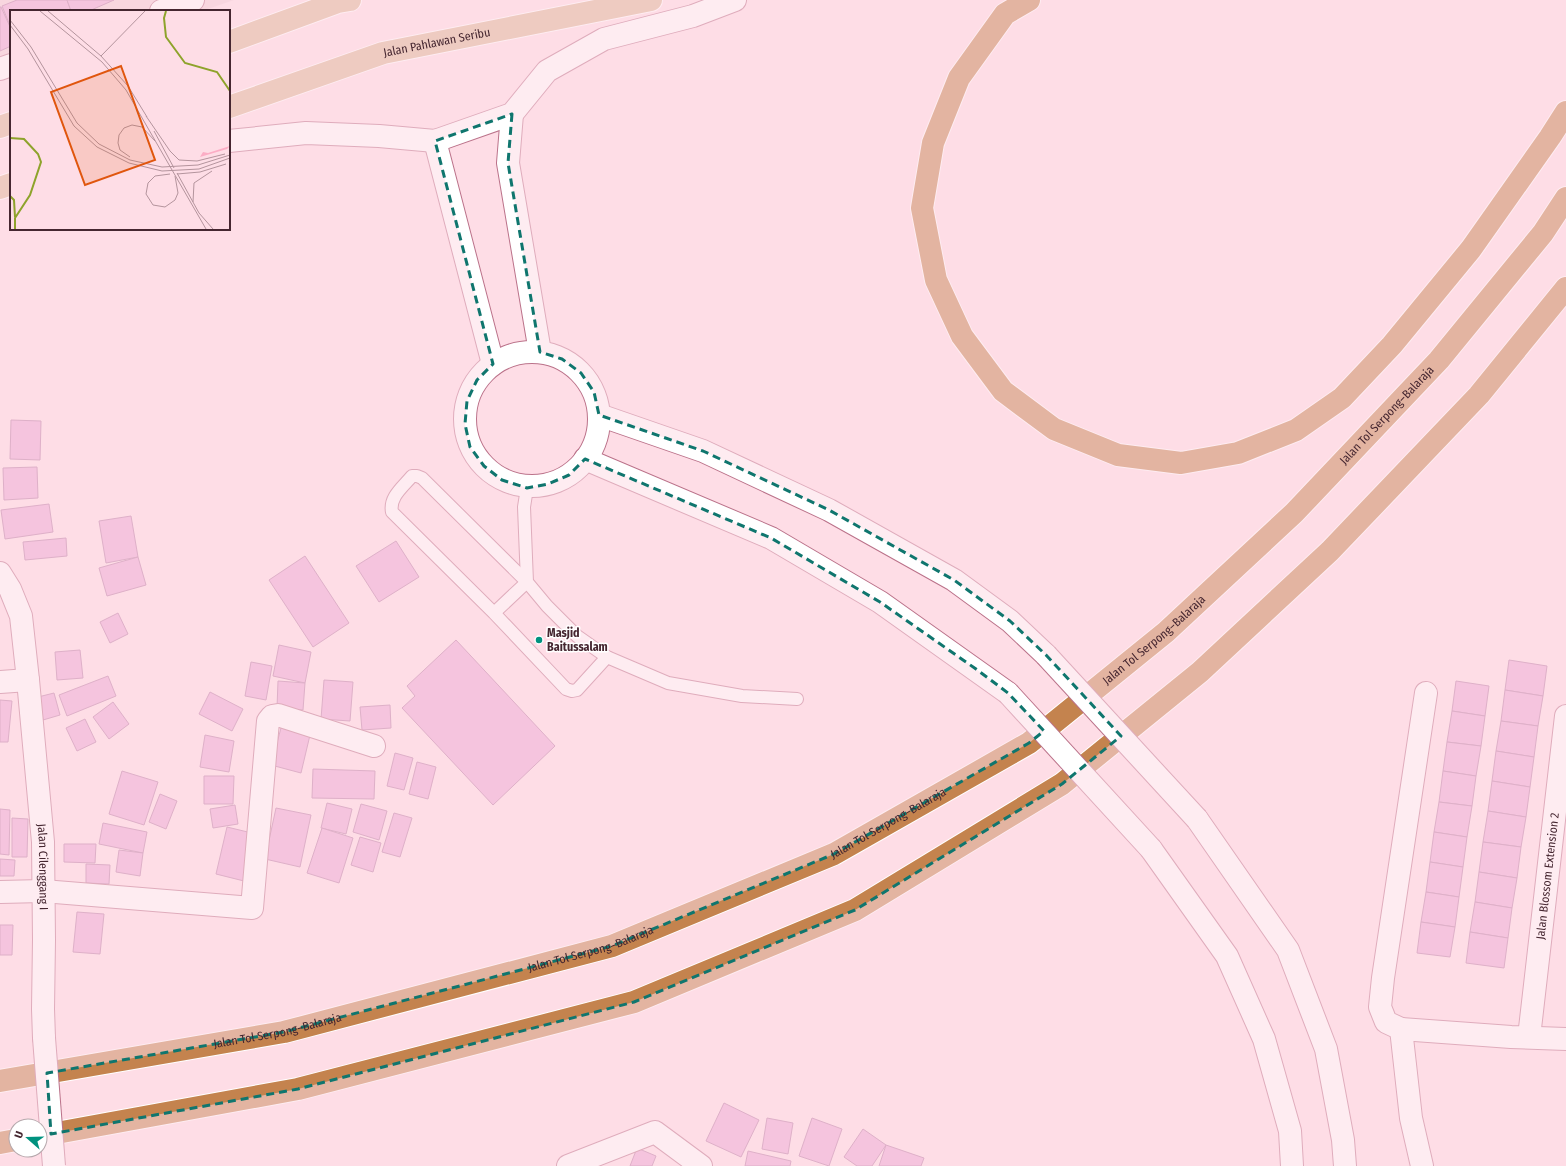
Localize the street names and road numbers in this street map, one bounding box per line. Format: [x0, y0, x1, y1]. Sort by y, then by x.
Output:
street label: Jalan Pahlawan Seribu [382, 25, 491, 60]
street label: Jalan Tol Serpong–Balaraja [1337, 363, 1437, 467]
street label: Jalan Tol Serpong–Balaraja [1100, 592, 1208, 688]
street label: Jalan Tol Serpong–Balaraja [829, 785, 949, 862]
street label: Jalan Blossom Extension 2 [1533, 812, 1562, 940]
street label: Jalan Cilenggang I [34, 823, 51, 910]
street label: Jalan Tol Serpong–Balaraja [526, 923, 655, 975]
street label: Jalan Tol Serpong–Balaraja [212, 1010, 343, 1051]

